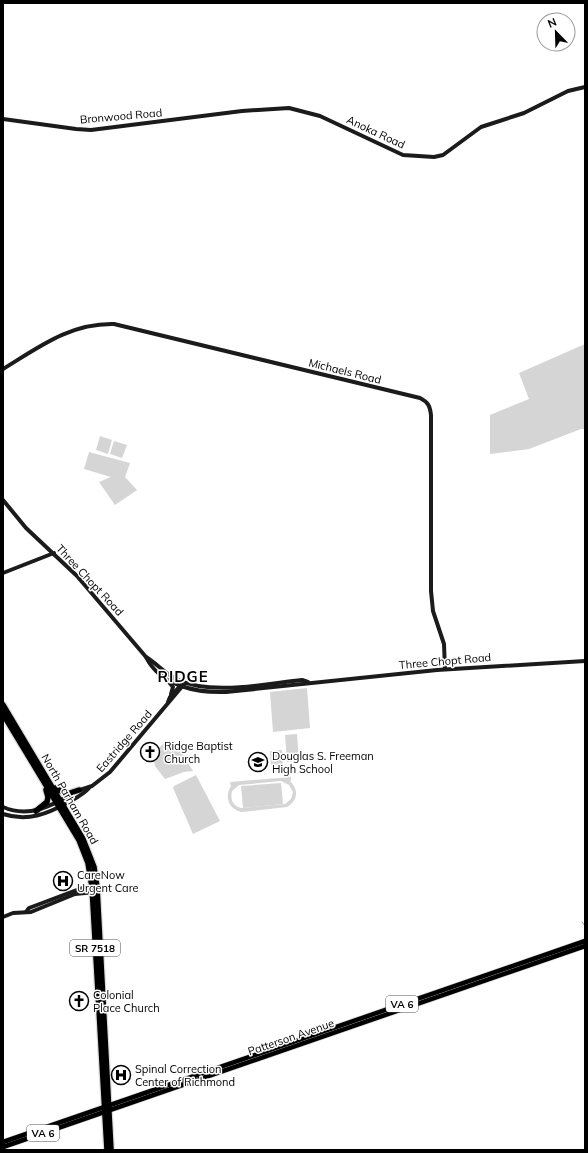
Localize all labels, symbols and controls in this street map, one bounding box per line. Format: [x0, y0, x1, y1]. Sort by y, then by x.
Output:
north arrow [536, 12, 576, 52]
text: N [546, 15, 559, 31]
street label: Bronwood Road [79, 105, 163, 127]
street label: Anoka Road [345, 112, 407, 152]
street label: Michaels Road [307, 355, 383, 387]
street label: Three Chopt Road [53, 541, 127, 619]
street label: Three Chopt Road [398, 650, 492, 672]
district label: RIDGE [157, 667, 209, 686]
street label: Eastridge Road [93, 707, 155, 775]
place label: Ridge Baptist Church [164, 739, 233, 766]
church icon: Ridge Baptist Church [139, 741, 161, 763]
place label: Douglas S. Freeman High School [272, 749, 374, 776]
street label: North Parham Road [38, 751, 102, 847]
school or university icon: Douglas S. Freeman High School [247, 751, 269, 773]
place label: CareNow Urgent Care [77, 868, 139, 895]
hospital icon: CareNow Urgent Care [52, 870, 74, 892]
road number: SR 7518 [70, 940, 120, 956]
place label: Colonial Place Church [93, 988, 160, 1015]
church icon: Colonial Place Church [68, 990, 90, 1012]
road number: VA 6 [386, 996, 418, 1012]
street label: Patterson Avenue [246, 1016, 336, 1058]
place label: Spinal Correction Center of Richmond [135, 1062, 235, 1089]
hospital icon: Spinal Correction Center of Richmond [110, 1064, 132, 1086]
road number: VA 6 [27, 1125, 59, 1141]

